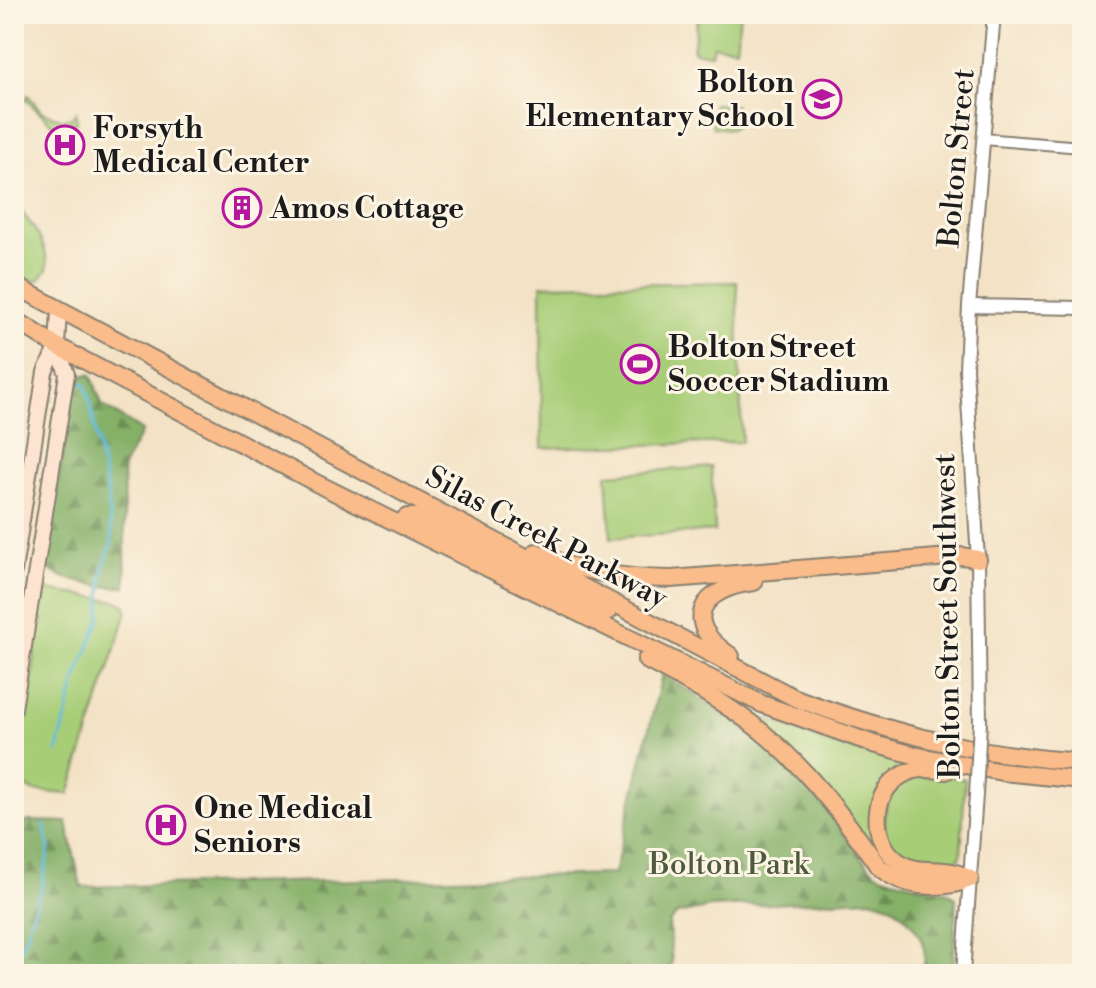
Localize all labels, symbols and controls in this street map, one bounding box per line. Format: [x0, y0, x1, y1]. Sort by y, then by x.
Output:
place label: Bolton Elementary School [525, 64, 795, 136]
street label: Bolton Street [930, 67, 984, 250]
school or university icon: Bolton Elementary School [801, 78, 843, 120]
place label: Forsyth Medical Center [93, 110, 310, 182]
hospital icon: Forsyth Medical Center [44, 124, 86, 166]
building icon: Amos Cottage [221, 187, 263, 229]
place label: Amos Cottage [269, 190, 464, 228]
place label: Bolton Street Soccer Stadium [668, 329, 889, 401]
sports icon: Bolton Street Soccer Stadium [619, 343, 661, 385]
street label: Bolton Street Southwest [926, 453, 970, 780]
street label: Silas Creek Parkway [419, 458, 674, 618]
place label: One Medical Seniors [194, 790, 372, 862]
hospital icon: One Medical Seniors [145, 804, 187, 846]
park label: Bolton Park [648, 846, 811, 884]

